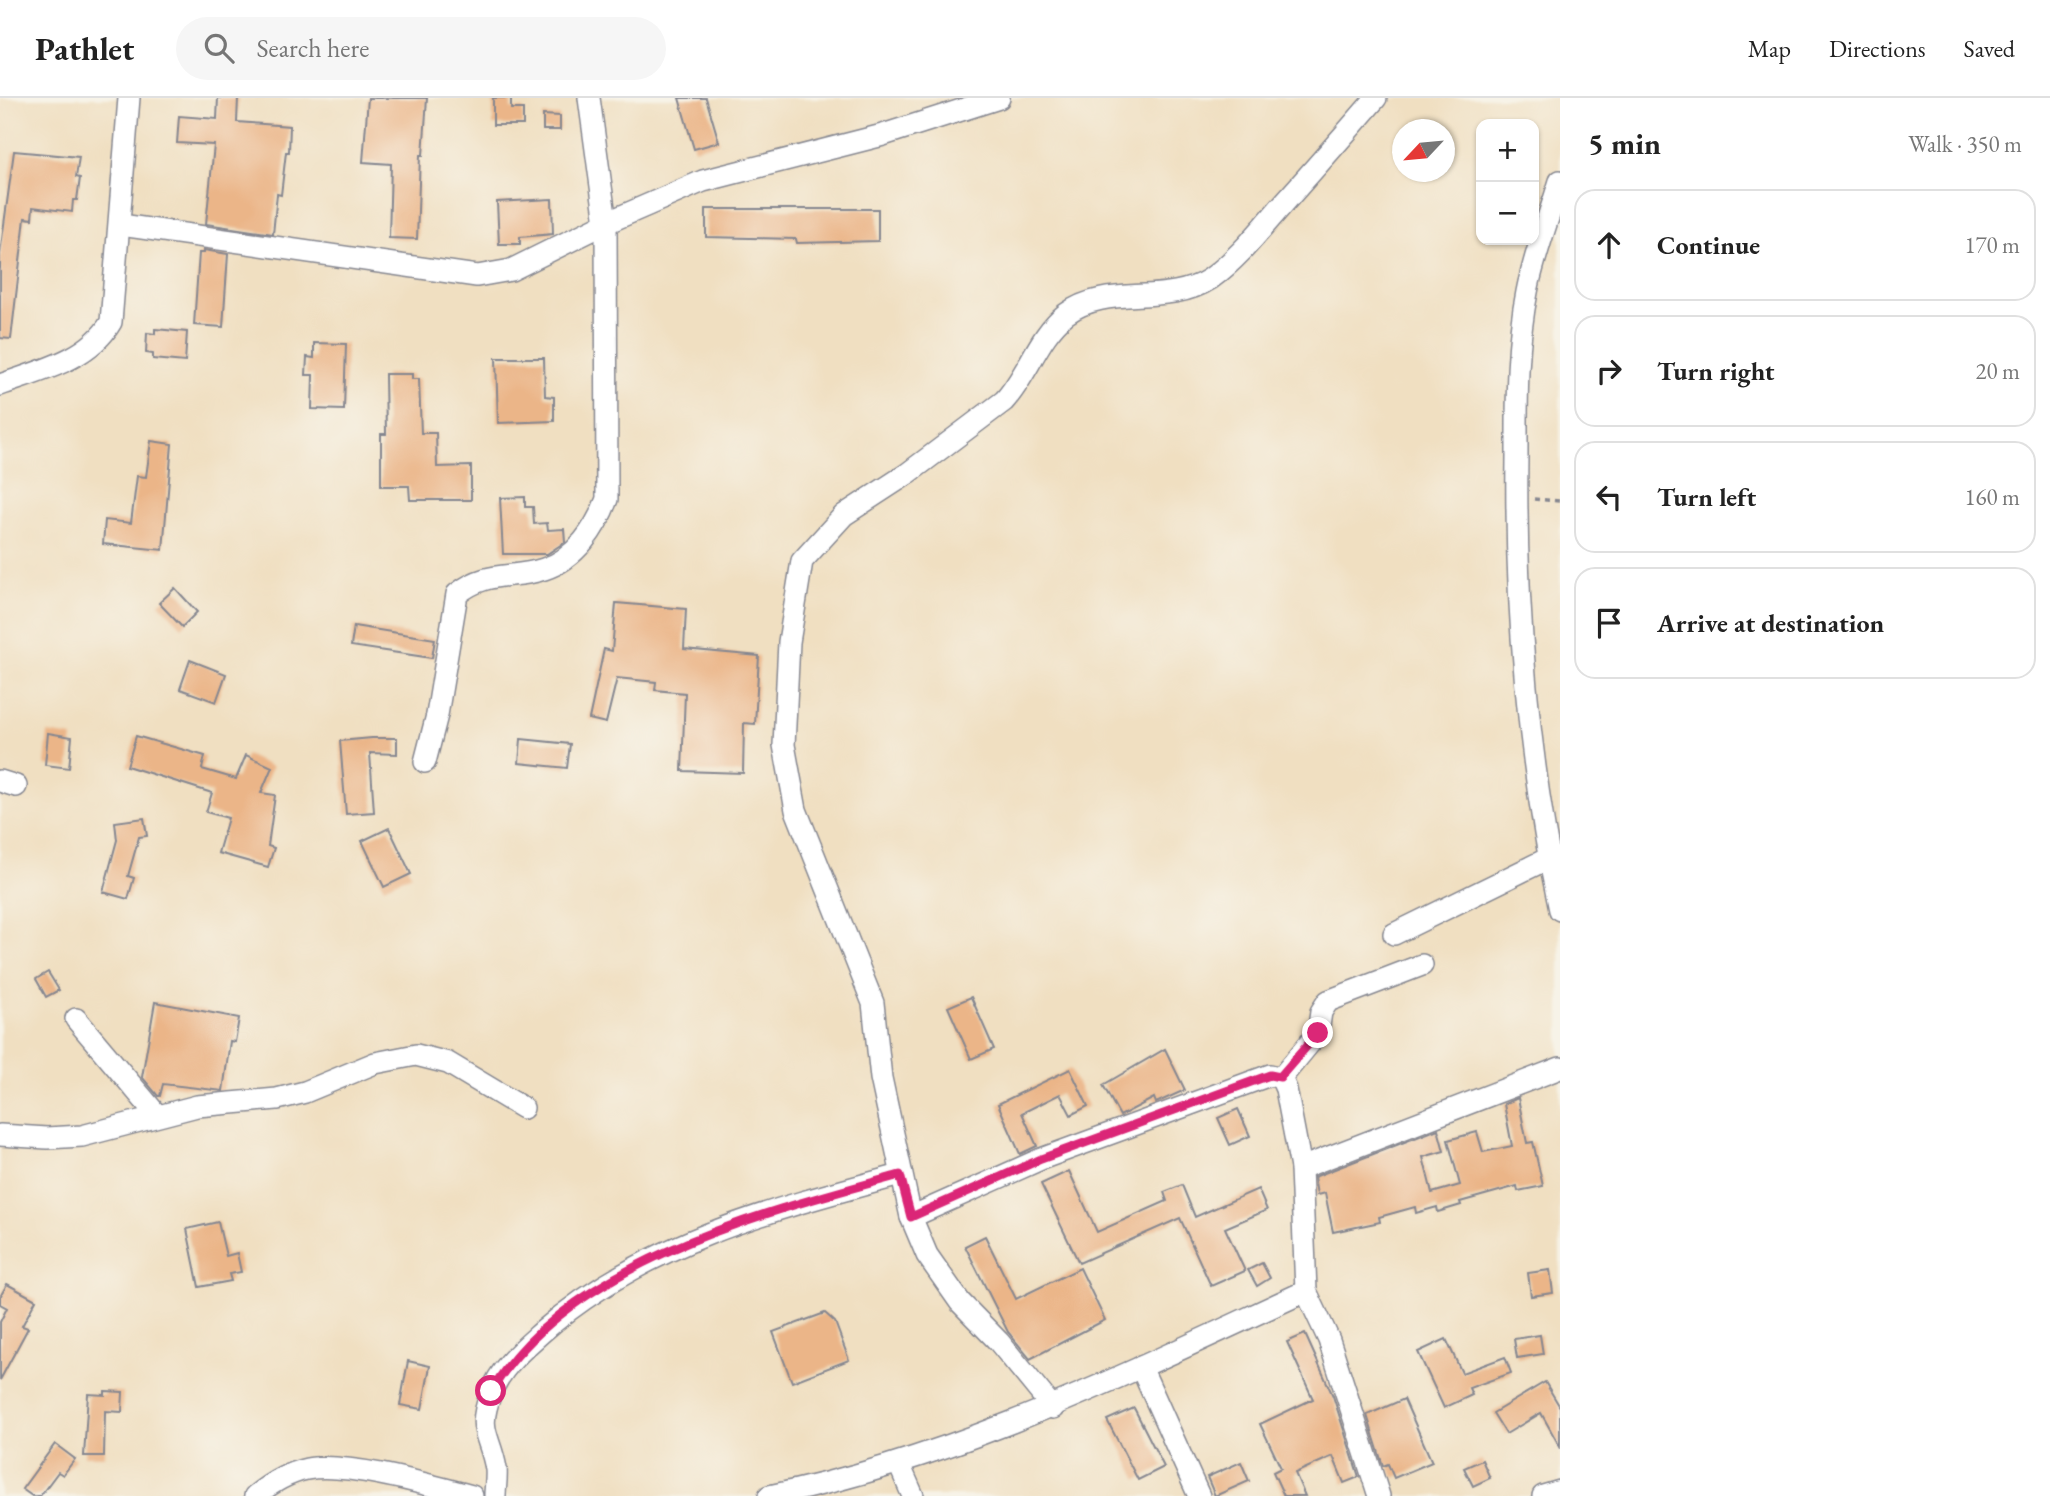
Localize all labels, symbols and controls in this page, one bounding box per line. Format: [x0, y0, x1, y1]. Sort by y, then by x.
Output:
search box [176, 17, 666, 80]
text: Pathlet [35, 27, 134, 70]
icon: search [200, 29, 238, 67]
text: Search here [256, 31, 369, 65]
text: Map [1748, 33, 1791, 64]
text: Directions [1829, 33, 1926, 64]
text: Saved [1964, 33, 2015, 64]
north arrow [1392, 119, 1455, 182]
map controls [1476, 119, 1539, 245]
button: + [1476, 119, 1539, 182]
text: 5 min [1588, 124, 1661, 163]
text: Walk · 350 m [1908, 129, 2022, 159]
button: − [1476, 182, 1539, 245]
icon: ahead [1590, 226, 1628, 264]
text: Continue [1657, 228, 1760, 262]
text: 170 m [1964, 230, 2020, 260]
icon: right [1590, 352, 1628, 390]
text: Turn right [1657, 354, 1775, 388]
text: 20 m [1975, 356, 2020, 386]
icon: left [1590, 478, 1628, 516]
text: Turn left [1657, 480, 1756, 514]
text: 160 m [1964, 482, 2020, 512]
icon: arrive [1590, 604, 1628, 642]
text: Arrive at destination [1657, 606, 1884, 640]
route end [1302, 1017, 1333, 1048]
route start [475, 1375, 506, 1406]

